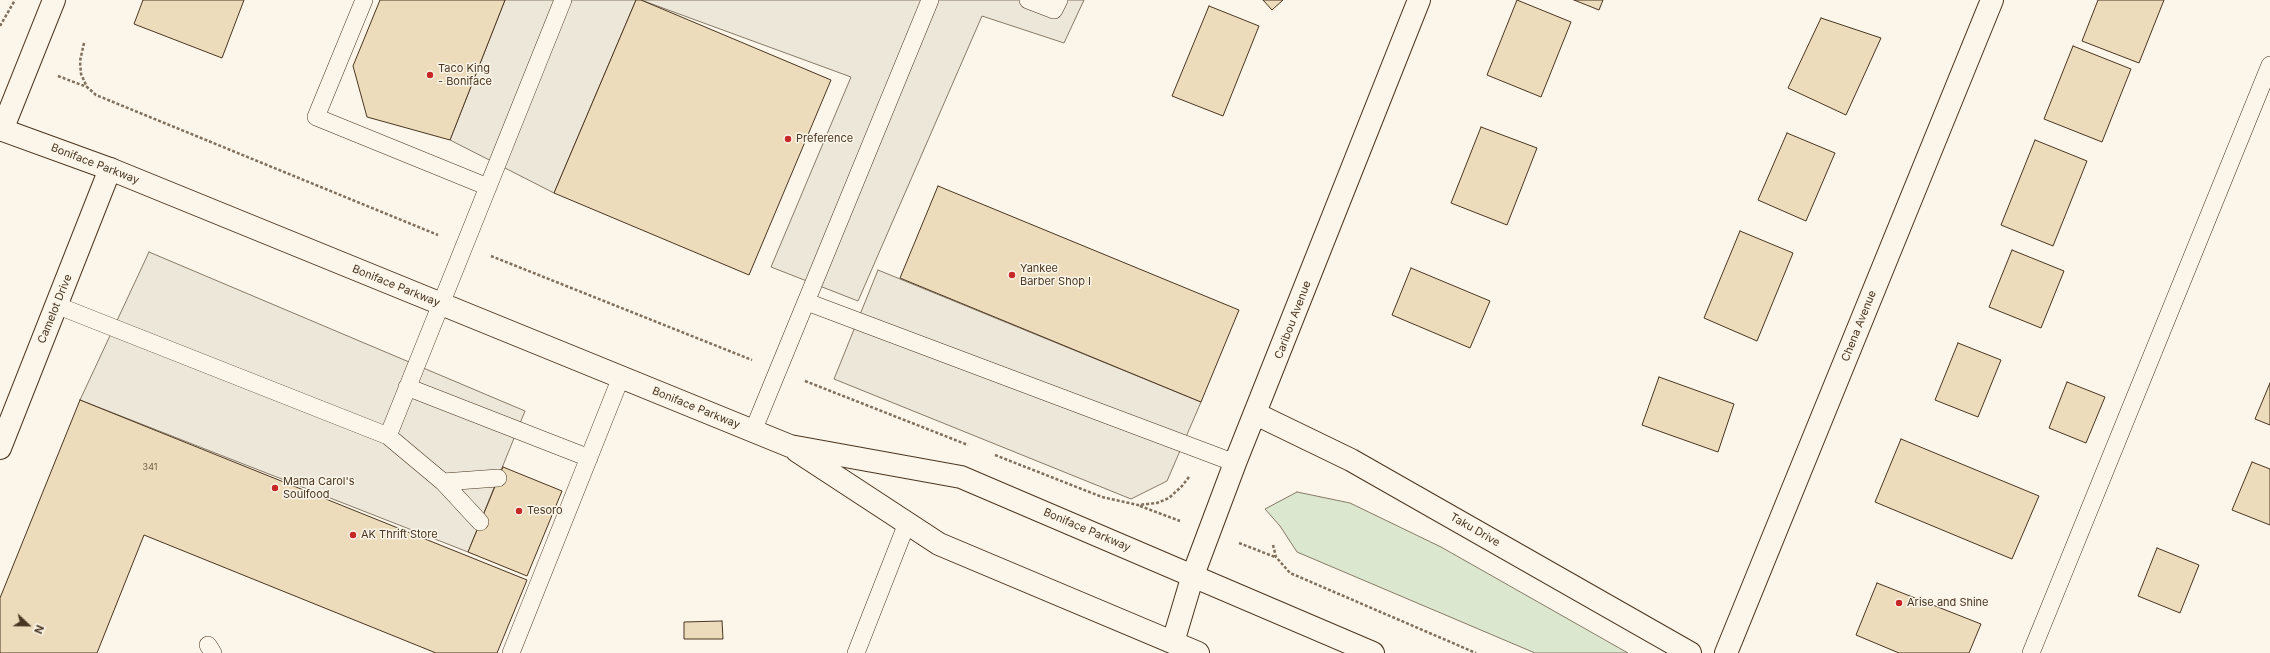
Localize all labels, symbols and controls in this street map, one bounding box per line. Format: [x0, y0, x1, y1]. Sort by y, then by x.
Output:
place label: Taco King - Boniface [438, 62, 492, 88]
marker: Taco King - Boniface [425, 70, 435, 80]
place label: Preference [796, 132, 853, 146]
marker: Preference [783, 134, 793, 144]
street label: Boniface Parkway [49, 141, 141, 187]
street label: Boniface Parkway [350, 262, 442, 310]
place label: Yankee Barber Shop I [1020, 262, 1091, 288]
marker: Yankee Barber Shop I [1007, 270, 1017, 280]
street label: Camelot Drive [35, 272, 75, 346]
street label: Caribou Avenue [1272, 279, 1314, 361]
street label: Chena Avenue [1839, 289, 1879, 363]
street label: Boniface Parkway [650, 384, 742, 432]
house number: 341 [143, 462, 157, 472]
place label: Mama Carol's Soulfood [283, 475, 355, 501]
marker: Mama Carol's Soulfood [270, 483, 280, 493]
place label: Tesoro [527, 504, 563, 518]
marker: Tesoro [514, 506, 524, 516]
street label: Boniface Parkway [1041, 506, 1133, 554]
street label: Taku Drive [1448, 510, 1502, 550]
place label: AK Thrift Store [361, 528, 438, 542]
marker: AK Thrift Store [348, 530, 358, 540]
place label: Arise and Shine [1907, 596, 1989, 610]
marker: Arise and Shine [1894, 598, 1904, 608]
north arrow [8, 605, 48, 645]
text: N [31, 623, 47, 636]

